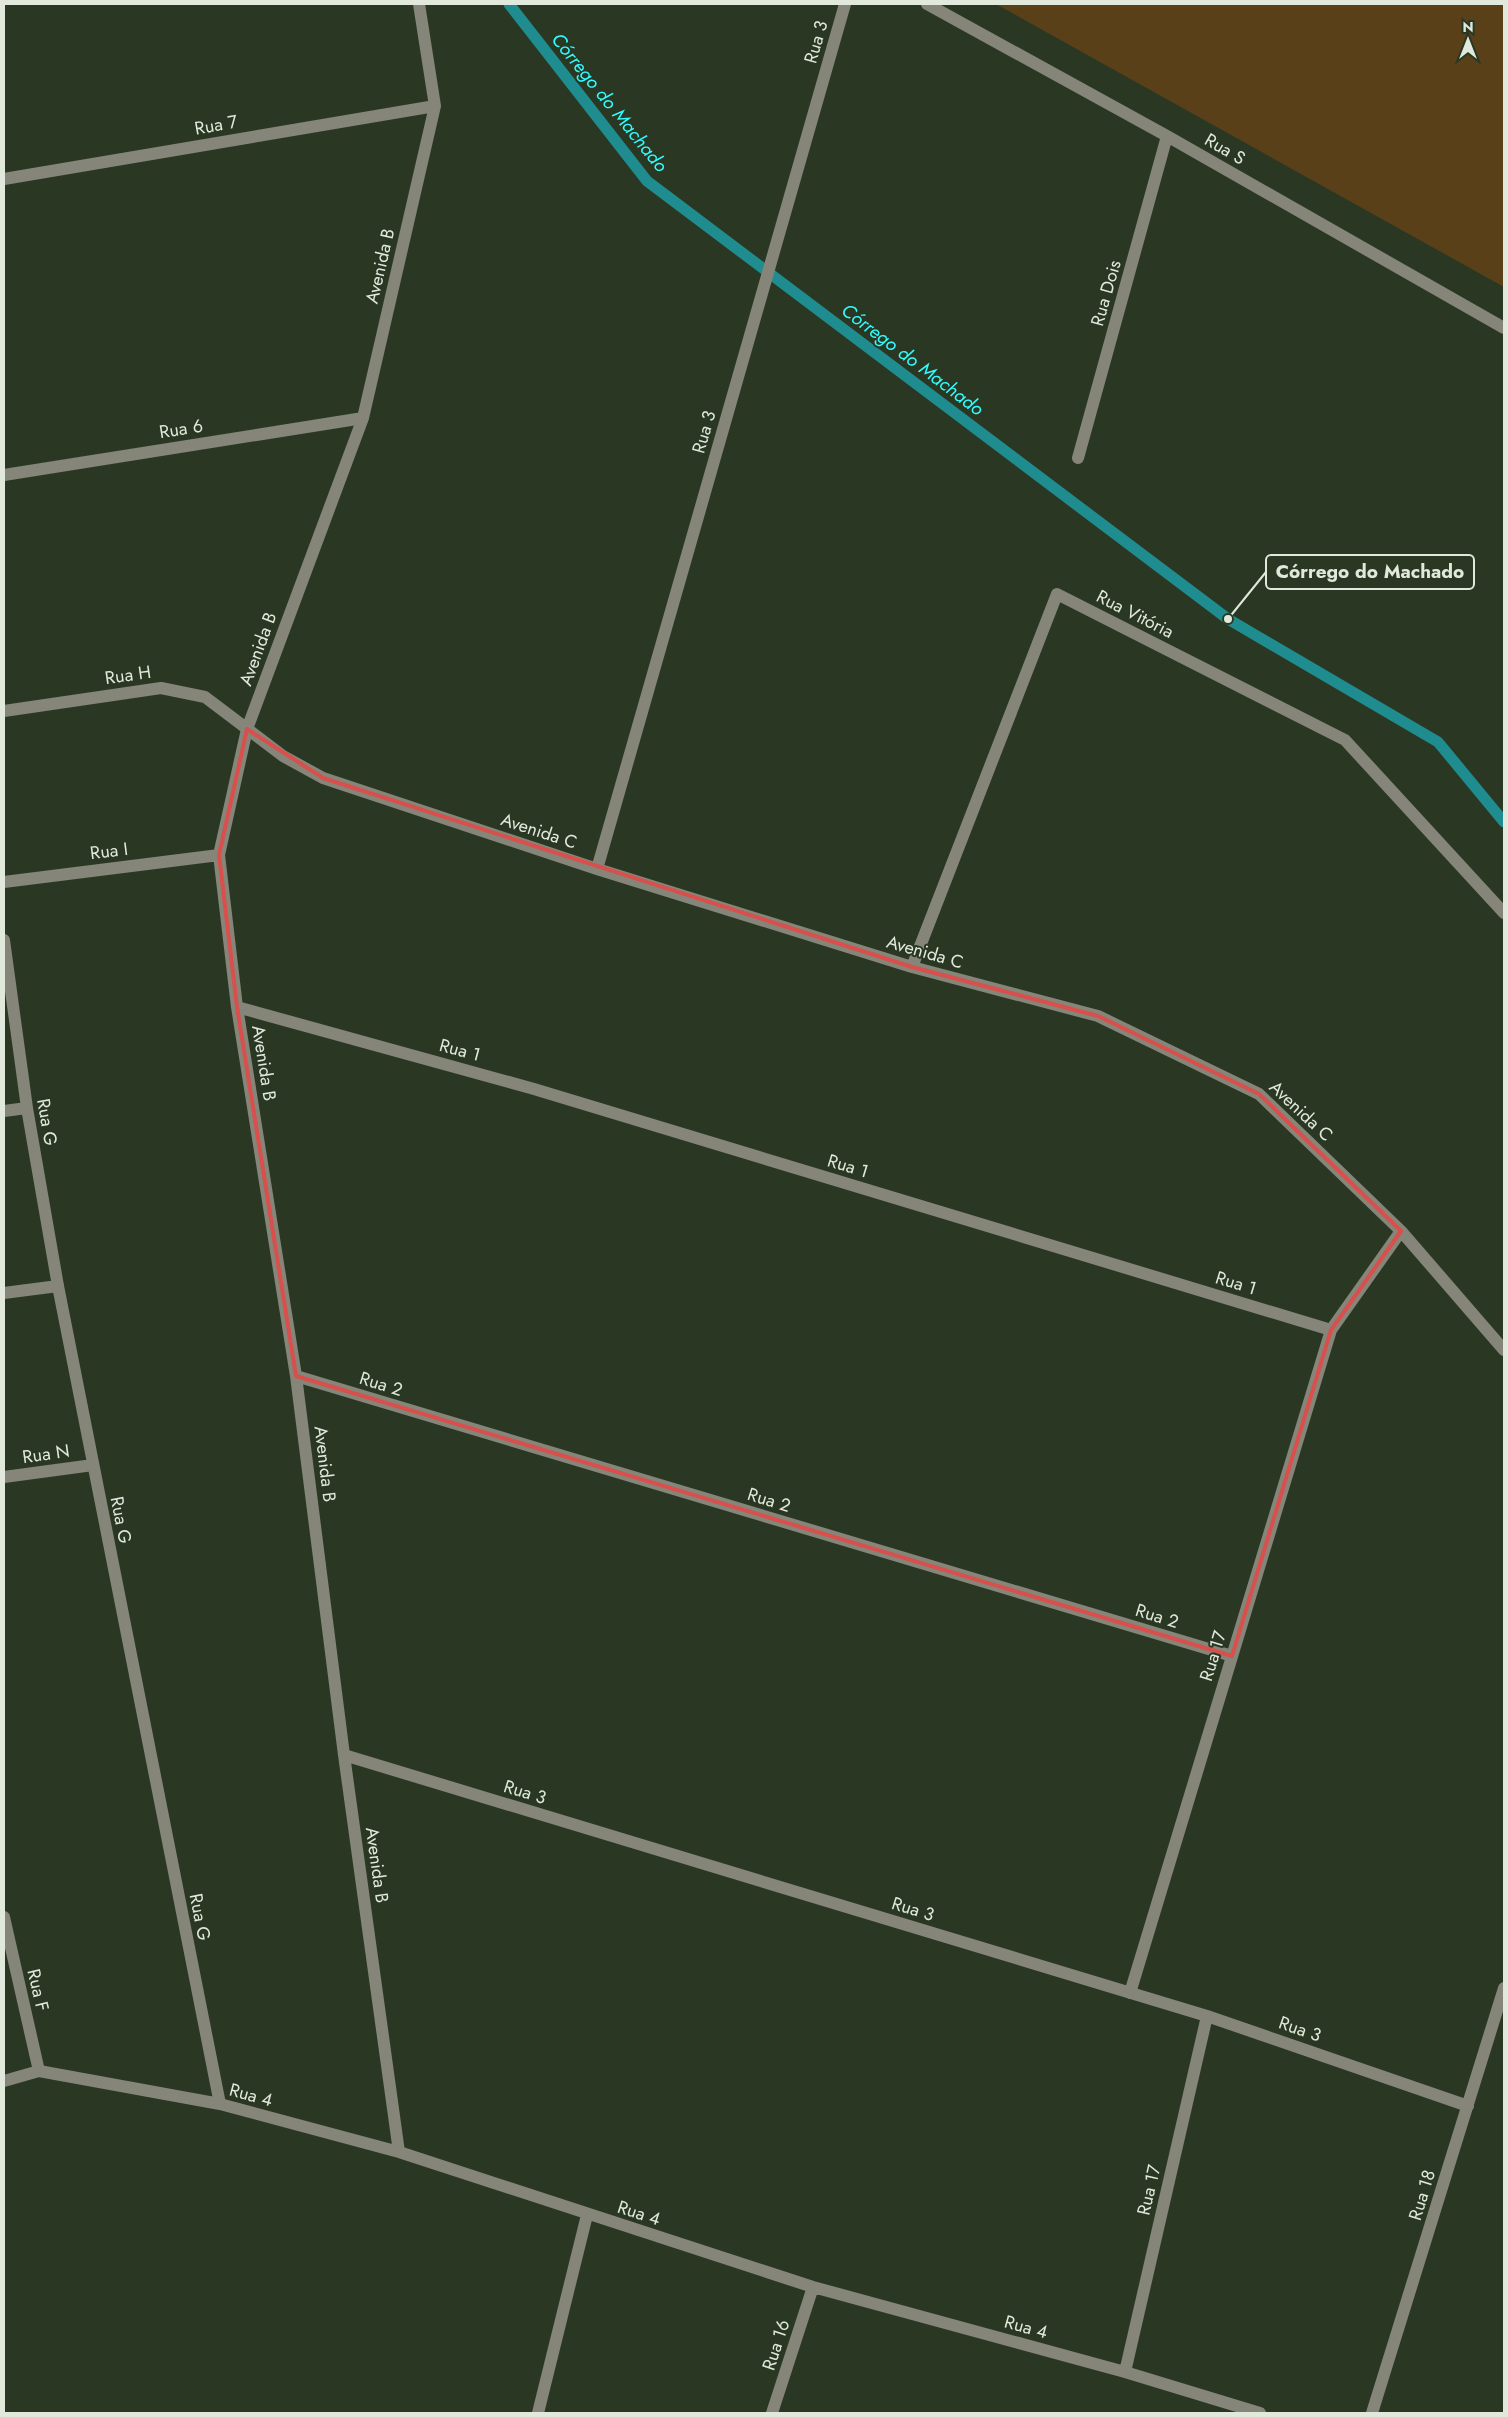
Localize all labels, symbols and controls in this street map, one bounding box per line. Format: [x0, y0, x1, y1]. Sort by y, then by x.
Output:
north arrow [1443, 15, 1493, 65]
street label: Rua 3 [798, 17, 835, 66]
text: N [1462, 17, 1474, 37]
water label: Córrego do Machado [545, 27, 674, 178]
street label: Rua 7 [193, 108, 240, 142]
street label: Rua S [1200, 127, 1250, 171]
street label: Avenida B [359, 226, 401, 306]
street label: Rua Dois [1084, 257, 1128, 329]
water label: Córrego do Machado [836, 297, 990, 422]
street label: Rua 3 [686, 407, 723, 456]
street label: Rua 6 [157, 413, 205, 445]
callout: Córrego do Machado [1266, 555, 1474, 589]
text: Córrego do Machado [1276, 558, 1464, 585]
street label: Rua Vitória [1092, 583, 1178, 645]
street label: Avenida B [233, 609, 283, 689]
street label: Rua H [103, 659, 153, 691]
street label: Avenida C [498, 806, 580, 856]
street label: Rua I [89, 836, 129, 866]
street label: Avenida C [884, 929, 966, 975]
street label: Avenida B [245, 1023, 283, 1103]
street label: Rua 1 [436, 1032, 484, 1068]
street label: Avenida C [1263, 1075, 1339, 1147]
street label: Rua G [30, 1096, 64, 1148]
street label: Rua 1 [824, 1147, 872, 1185]
street label: Rua 1 [1212, 1264, 1260, 1302]
street label: Rua 2 [356, 1365, 406, 1403]
street label: Avenida B [307, 1424, 343, 1504]
street label: Rua N [21, 1438, 71, 1470]
street label: Rua 2 [744, 1481, 794, 1519]
street label: Rua G [104, 1494, 138, 1546]
street label: Rua 2 [1132, 1597, 1182, 1635]
street label: Rua 17 [1193, 1627, 1233, 1684]
street label: Rua 3 [500, 1773, 550, 1811]
street label: Avenida B [359, 1825, 395, 1905]
street label: Rua 3 [888, 1890, 938, 1928]
street label: Rua G [183, 1891, 217, 1943]
street label: Rua F [21, 1966, 55, 2014]
street label: Rua 3 [1275, 2010, 1325, 2048]
street label: Rua 4 [226, 2077, 276, 2113]
street label: Rua 17 [1131, 2162, 1168, 2218]
street label: Rua 18 [1402, 2167, 1442, 2223]
street label: Rua 4 [614, 2194, 664, 2232]
street label: Rua 4 [1001, 2309, 1051, 2345]
street label: Rua 16 [756, 2316, 796, 2374]

